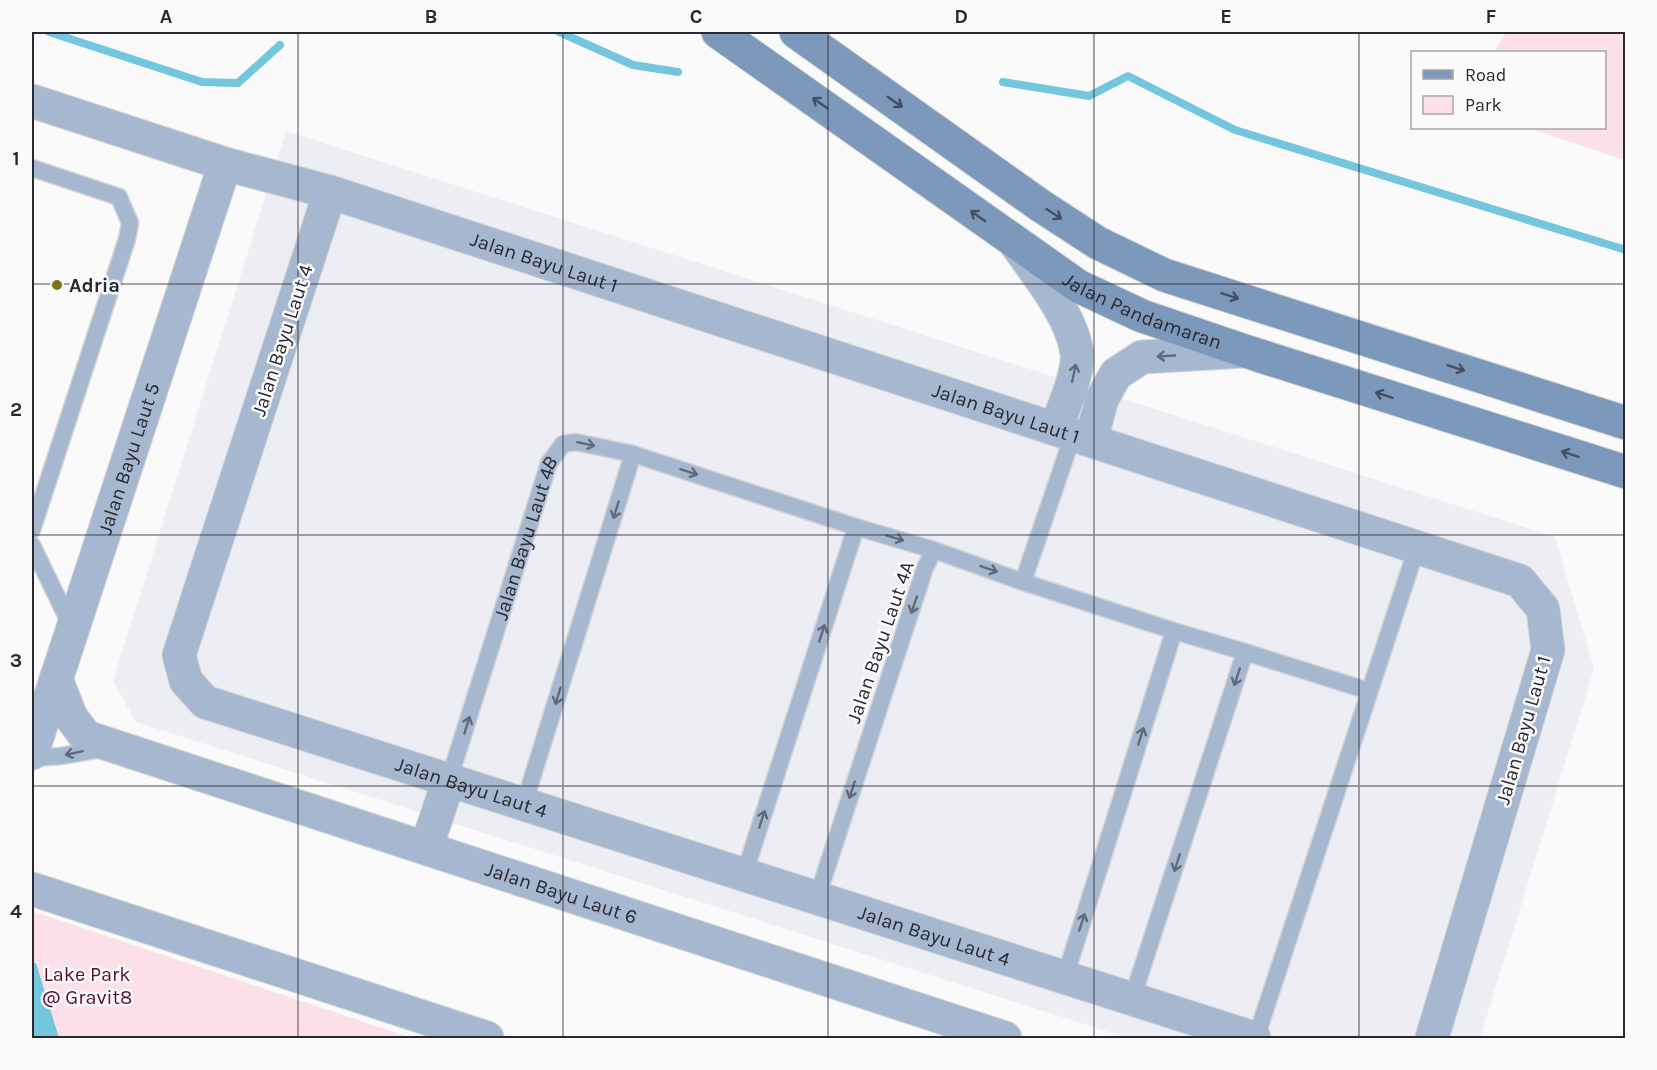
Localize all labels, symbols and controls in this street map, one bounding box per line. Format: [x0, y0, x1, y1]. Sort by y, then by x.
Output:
text: A [160, 5, 173, 28]
text: B [425, 5, 437, 28]
text: C [690, 5, 702, 28]
text: D [954, 5, 968, 28]
text: E [1220, 5, 1232, 28]
text: F [1486, 5, 1497, 28]
legend [1411, 51, 1606, 129]
text: Road [1465, 64, 1506, 86]
text: Park [1465, 94, 1502, 116]
one-way arrow [886, 96, 903, 108]
one-way arrow [812, 97, 828, 109]
text: 1 [12, 147, 20, 170]
one-way arrow [1045, 209, 1062, 221]
one-way arrow [971, 210, 987, 222]
street label: Jalan Bayu Laut 1 [467, 228, 621, 297]
street label: Jalan Bayu Laut 4 [247, 261, 318, 419]
street label: Jalan Pandamaran [1058, 268, 1225, 354]
place label: Adria [69, 274, 120, 297]
marker: Adria [50, 278, 64, 292]
one-way arrow [1220, 291, 1239, 302]
one-way arrow [1156, 350, 1176, 361]
one-way arrow [1069, 364, 1080, 384]
one-way arrow [1446, 364, 1465, 375]
street label: Jalan Bayu Laut 1 [929, 379, 1083, 448]
street label: Jalan Bayu Laut 5 [93, 380, 165, 537]
one-way arrow [1375, 389, 1394, 400]
text: 2 [10, 398, 22, 421]
one-way arrow [576, 439, 595, 450]
one-way arrow [1561, 448, 1580, 459]
street label: Jalan Bayu Laut 4B [489, 451, 563, 623]
one-way arrow [679, 468, 698, 479]
one-way arrow [610, 500, 621, 519]
one-way arrow [885, 533, 904, 544]
street label: Jalan Bayu Laut 4A [842, 558, 919, 726]
one-way arrow [979, 565, 998, 576]
one-way arrow [907, 595, 918, 614]
one-way arrow [817, 624, 828, 643]
text: 3 [10, 649, 22, 672]
street label: Jalan Bayu Laut 1 [1491, 653, 1556, 807]
one-way arrow [1231, 667, 1242, 686]
one-way arrow [551, 686, 562, 705]
one-way arrow [462, 716, 473, 735]
one-way arrow [1136, 727, 1147, 746]
one-way arrow [65, 748, 84, 759]
street label: Jalan Bayu Laut 4 [392, 753, 550, 823]
one-way arrow [846, 780, 857, 799]
one-way arrow [757, 810, 768, 829]
one-way arrow [1171, 853, 1182, 872]
street label: Jalan Bayu Laut 6 [482, 858, 640, 929]
text: 4 [10, 900, 22, 923]
street label: Jalan Bayu Laut 4 [855, 901, 1013, 971]
one-way arrow [1077, 913, 1088, 932]
park label: Lake Park @ Gravit8 [42, 963, 132, 1009]

